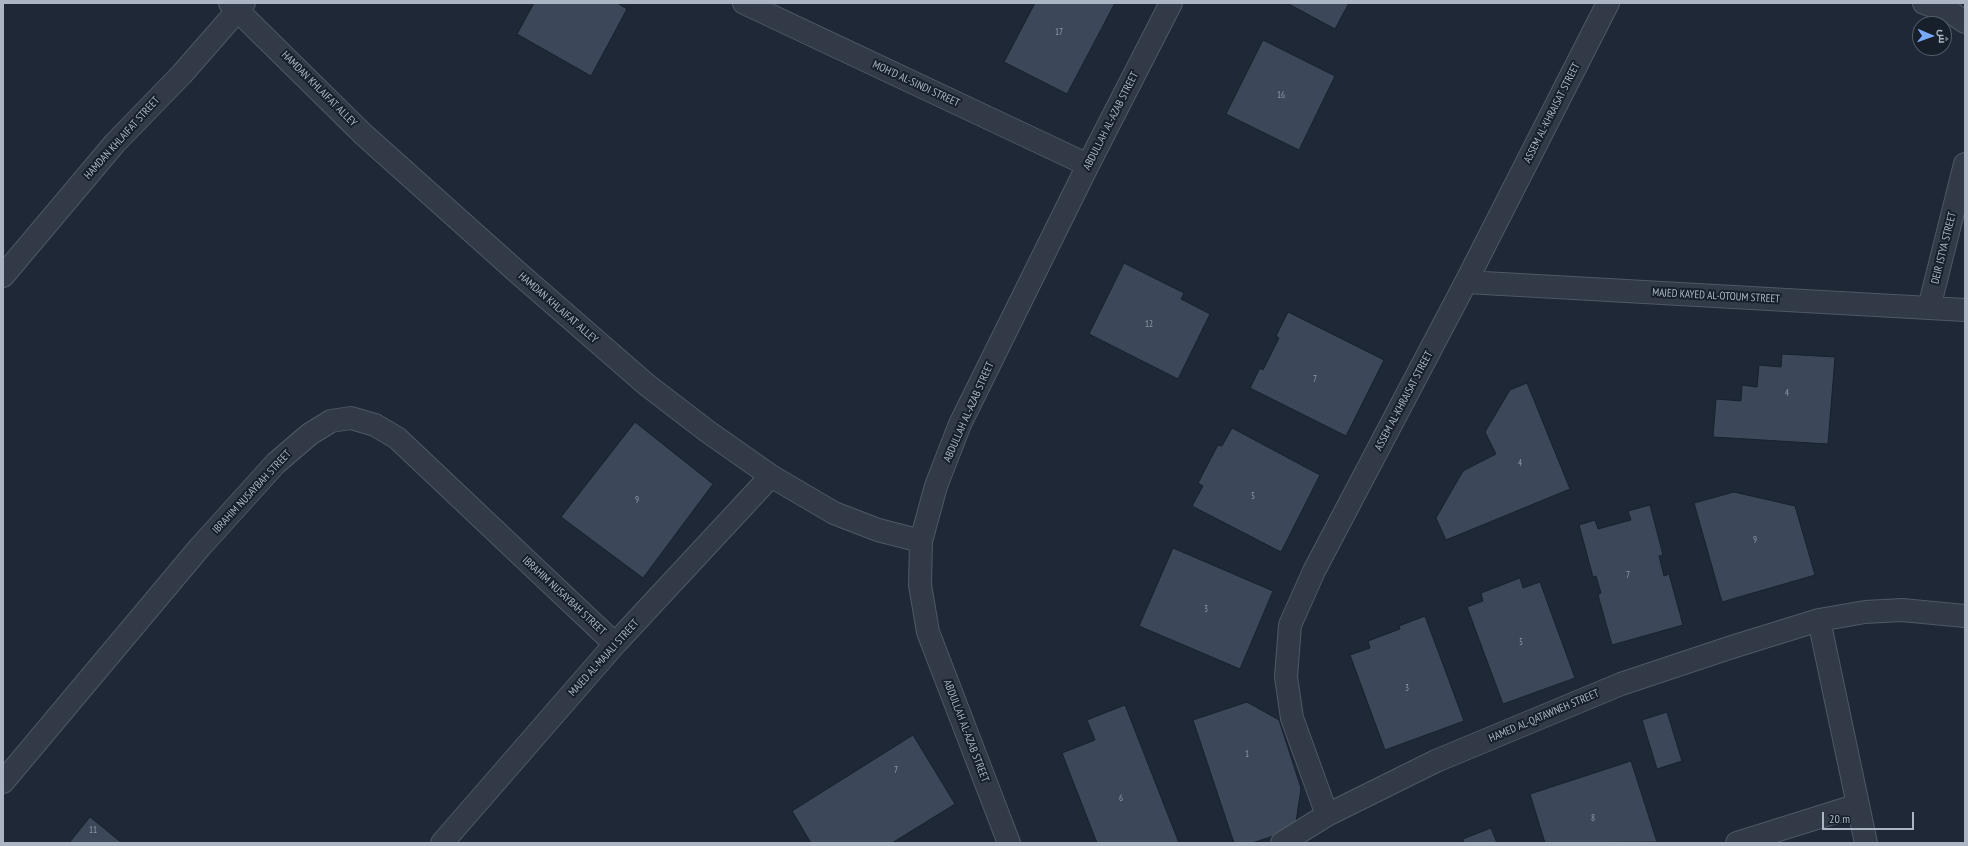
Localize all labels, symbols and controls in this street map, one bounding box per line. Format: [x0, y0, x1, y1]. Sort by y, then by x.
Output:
north arrow [1912, 16, 1952, 56]
house number: 17 [1055, 27, 1063, 37]
text: ش [1936, 29, 1950, 44]
street label: HAMDAN KHLAIFAT ALLEY [279, 49, 359, 129]
street label: MOH'D AL-SINDI STREET [870, 58, 962, 110]
street label: ASSEM AL-KHRAISAT STREET [1521, 61, 1583, 165]
street label: ABDULLAH AL-AZAB STREET [1081, 70, 1141, 172]
house number: 16 [1277, 90, 1285, 100]
street label: HAMDAN KHLAIFAT STREET [81, 94, 163, 182]
street label: DEIR ISTYA STREET [1929, 211, 1959, 285]
street label: HAMDAN KHLAIFAT ALLEY [515, 270, 601, 346]
street label: MAJED KAYED AL-OTOUM STREET [1652, 286, 1780, 306]
house number: 12 [1145, 319, 1153, 329]
street label: ASSEM AL-KHRAISAT STREET [1372, 349, 1436, 453]
street label: ABDULLAH AL-AZAB STREET [941, 360, 997, 464]
house number: 7 [1313, 374, 1317, 384]
house number: 4 [1785, 388, 1789, 398]
street label: IBRAHIM NUSAYBAH STREET [210, 447, 294, 537]
house number: 4 [1518, 458, 1522, 468]
house number: 5 [1251, 491, 1255, 501]
house number: 9 [635, 495, 639, 505]
house number: 9 [1753, 535, 1757, 545]
street label: IBRAHIM NUSAYBAH STREET [519, 554, 609, 638]
house number: 7 [1626, 570, 1630, 580]
house number: 3 [1204, 604, 1208, 614]
street label: MAJED AL-MAJALI STREET [566, 617, 642, 699]
house number: 5 [1519, 637, 1523, 647]
street label: ABDULLAH AL-AZAB STREET [940, 678, 992, 784]
house number: 3 [1405, 683, 1409, 693]
street label: HAMED AL-QATAWNEH STREET [1487, 687, 1601, 745]
house number: 1 [1245, 749, 1249, 759]
house number: 7 [894, 765, 898, 775]
house number: 6 [1119, 793, 1123, 803]
scale bar [1824, 804, 1916, 830]
text: 20 m [1829, 811, 1850, 826]
house number: 8 [1591, 813, 1595, 823]
house number: 11 [89, 825, 97, 835]

